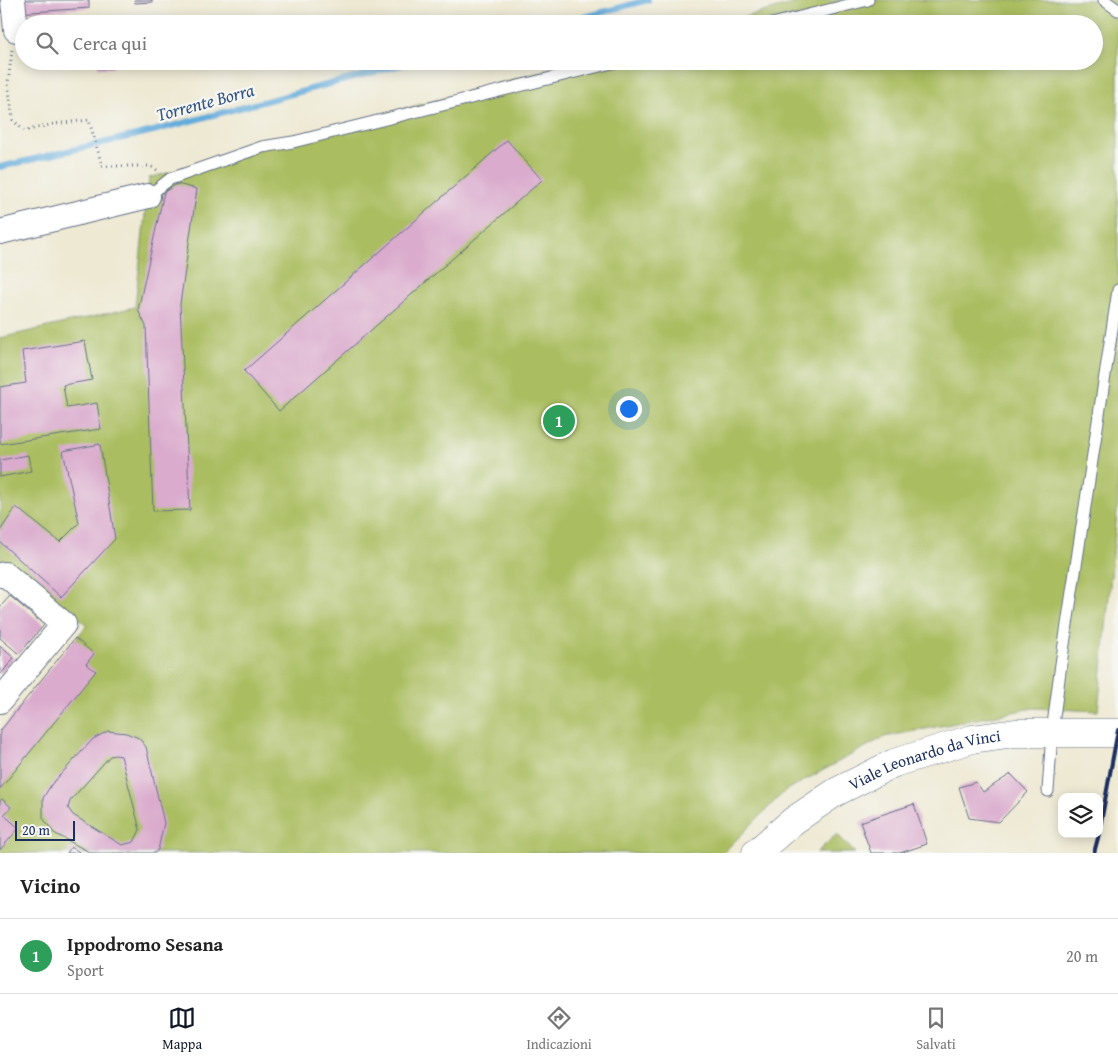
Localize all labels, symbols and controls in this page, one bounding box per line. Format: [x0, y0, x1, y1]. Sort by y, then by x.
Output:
search box [15, 15, 1103, 70]
icon: search [33, 29, 61, 57]
text: Cerca qui [73, 29, 147, 57]
water label: Torrente Borra [153, 76, 258, 128]
your location [616, 396, 642, 422]
pin: 1 [543, 402, 575, 440]
street label: Viale Leonardo da Vinci [844, 723, 1003, 796]
map controls [1058, 793, 1103, 838]
button: layers [1058, 793, 1103, 838]
scale bar [15, 818, 75, 841]
text: 20 m [22, 820, 50, 840]
text: Vicino [20, 870, 80, 901]
text: Ippodromo Sesana [67, 930, 223, 958]
text: 1 [32, 944, 40, 968]
text: 20 m [1066, 944, 1098, 968]
text: Sport [67, 958, 104, 982]
tab: Mappa [162, 1004, 202, 1054]
tab: Indicazioni [526, 1004, 592, 1054]
tab: Salvati [916, 1004, 956, 1054]

